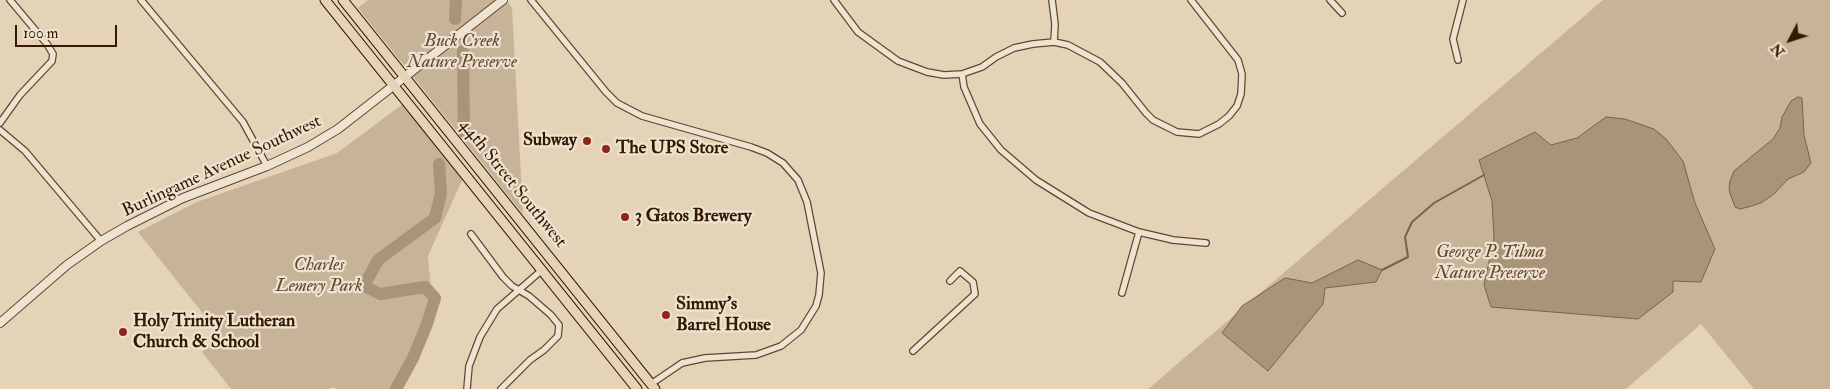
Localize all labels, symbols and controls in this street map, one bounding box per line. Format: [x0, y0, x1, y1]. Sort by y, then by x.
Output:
scale bar [18, 15, 120, 47]
north arrow [1765, 15, 1815, 65]
text: 100 m [23, 24, 58, 43]
park label: Buck Creek Nature Preserve [407, 31, 517, 74]
text: N [1768, 40, 1789, 60]
street label: Burlingame Avenue Southwest [119, 111, 325, 223]
street label: 44th Street Southwest [454, 115, 570, 253]
place label: Subway [523, 130, 577, 152]
marker: Subway [581, 135, 593, 147]
place label: The UPS Store [616, 138, 728, 160]
marker: The UPS Store [600, 143, 612, 155]
place label: 3 Gatos Brewery [635, 206, 752, 228]
marker: 3 Gatos Brewery [619, 211, 631, 223]
park label: George P. Tilma Nature Preserve [1435, 242, 1545, 284]
park label: Charles Lemery Park [276, 255, 362, 298]
place label: Simmy’s Barrel House [676, 294, 771, 336]
marker: Simmy’s Barrel House [660, 309, 672, 321]
place label: Holy Trinity Lutheran Church & School [133, 311, 295, 354]
marker: Holy Trinity Lutheran Church & School [117, 326, 129, 338]

